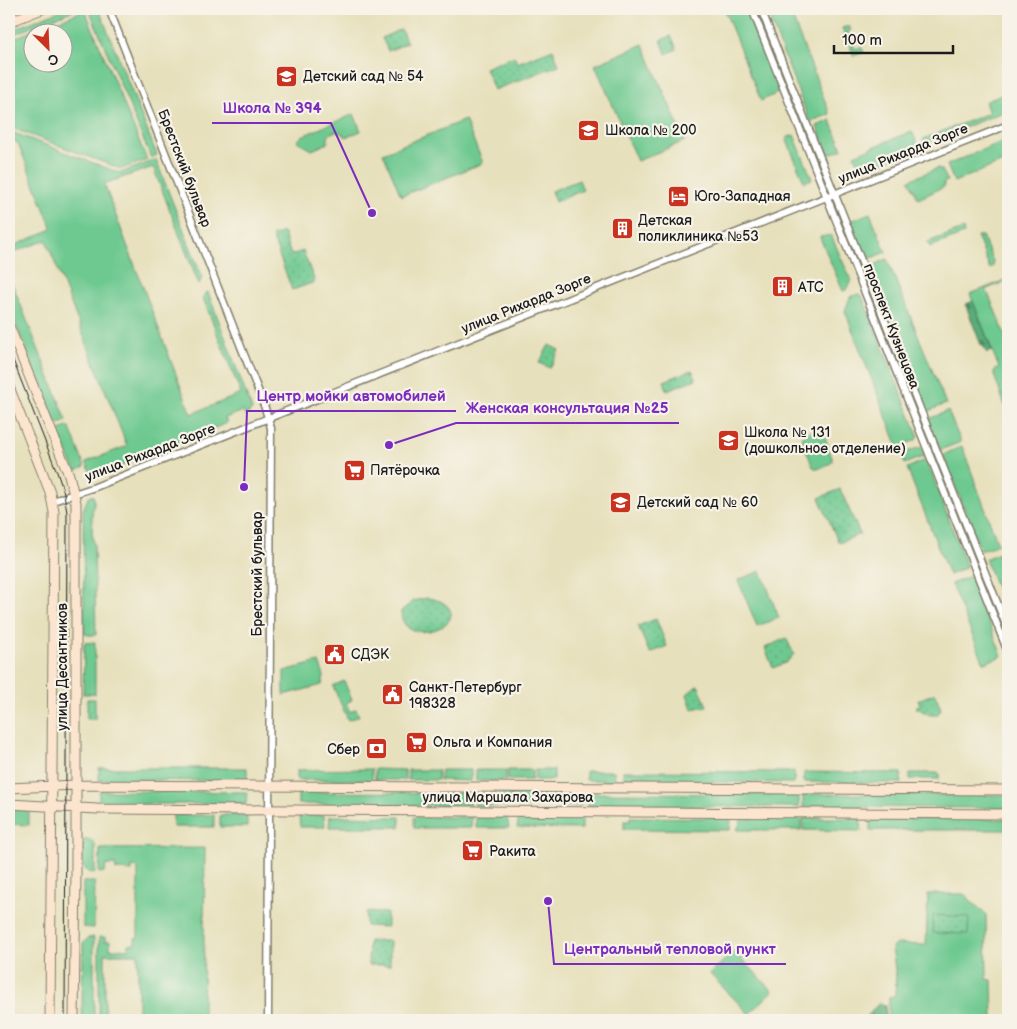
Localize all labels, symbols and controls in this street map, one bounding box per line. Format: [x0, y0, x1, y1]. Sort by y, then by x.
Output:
north arrow [22, 22, 72, 72]
scale bar [834, 22, 953, 54]
text: 100 m [842, 31, 882, 50]
text: С [45, 50, 61, 69]
school or university icon: Детский сад № 54 [275, 64, 299, 88]
place label: Детский сад № 54 [303, 68, 424, 85]
callout: Школа № 394 [212, 93, 331, 123]
text: Школа № 394 [222, 99, 322, 118]
street label: Брестский бульвар [154, 107, 215, 230]
school or university icon: Школа № 200 [577, 118, 601, 142]
street label: улица Рихарда Зорге [836, 120, 971, 187]
place label: Школа № 200 [605, 122, 696, 139]
hotel icon: Юго-Западная [666, 184, 690, 208]
place label: Юго-Западная [694, 188, 791, 205]
place label: Детская поликлиника №53 [638, 212, 759, 245]
building icon: Детская поликлиника №53 [610, 216, 634, 240]
street label: проспект Кузнецова [860, 261, 924, 392]
street label: улица Рихарда Зорге [459, 270, 594, 337]
building icon: АТС [770, 275, 794, 299]
place label: АТС [797, 279, 824, 296]
callout: Центр мойки автомобилей [247, 381, 456, 411]
text: Центр мойки автомобилей [256, 387, 446, 406]
callout: Женская консультация №25 [456, 393, 679, 423]
text: Женская консультация №25 [466, 399, 669, 418]
street label: улица Рихарда Зорге [83, 420, 218, 485]
place label: Школа № 131 (дошкольное отделение) [744, 424, 906, 457]
school or university icon: Школа № 131 (дошкольное отделение) [716, 428, 740, 452]
supermarket icon: Пятёрочка [342, 458, 366, 482]
place label: Пятёрочка [370, 462, 441, 479]
school or university icon: Детский сад № 60 [609, 490, 633, 514]
place label: Детский сад № 60 [637, 494, 758, 511]
street label: Брестский бульвар [249, 511, 266, 636]
street label: улица Десантников [54, 603, 71, 731]
public building icon: СДЭК [323, 642, 347, 666]
place label: СДЭК [351, 646, 390, 663]
place label: Санкт-Петербург 198328 [409, 679, 522, 712]
public building icon: Санкт-Петербург 198328 [381, 683, 405, 707]
supermarket icon: Ольга и Компания [405, 730, 429, 754]
place label: Ольга и Компания [433, 734, 552, 751]
bank icon: Сбер [364, 737, 388, 761]
place label: Сбер [327, 741, 360, 758]
street label: улица Маршала Захарова [422, 789, 594, 806]
supermarket icon: Ракита [461, 839, 485, 863]
place label: Ракита [489, 843, 537, 860]
callout: Центральный тепловой пункт [554, 934, 786, 964]
text: Центральный тепловой пункт [564, 940, 777, 959]

